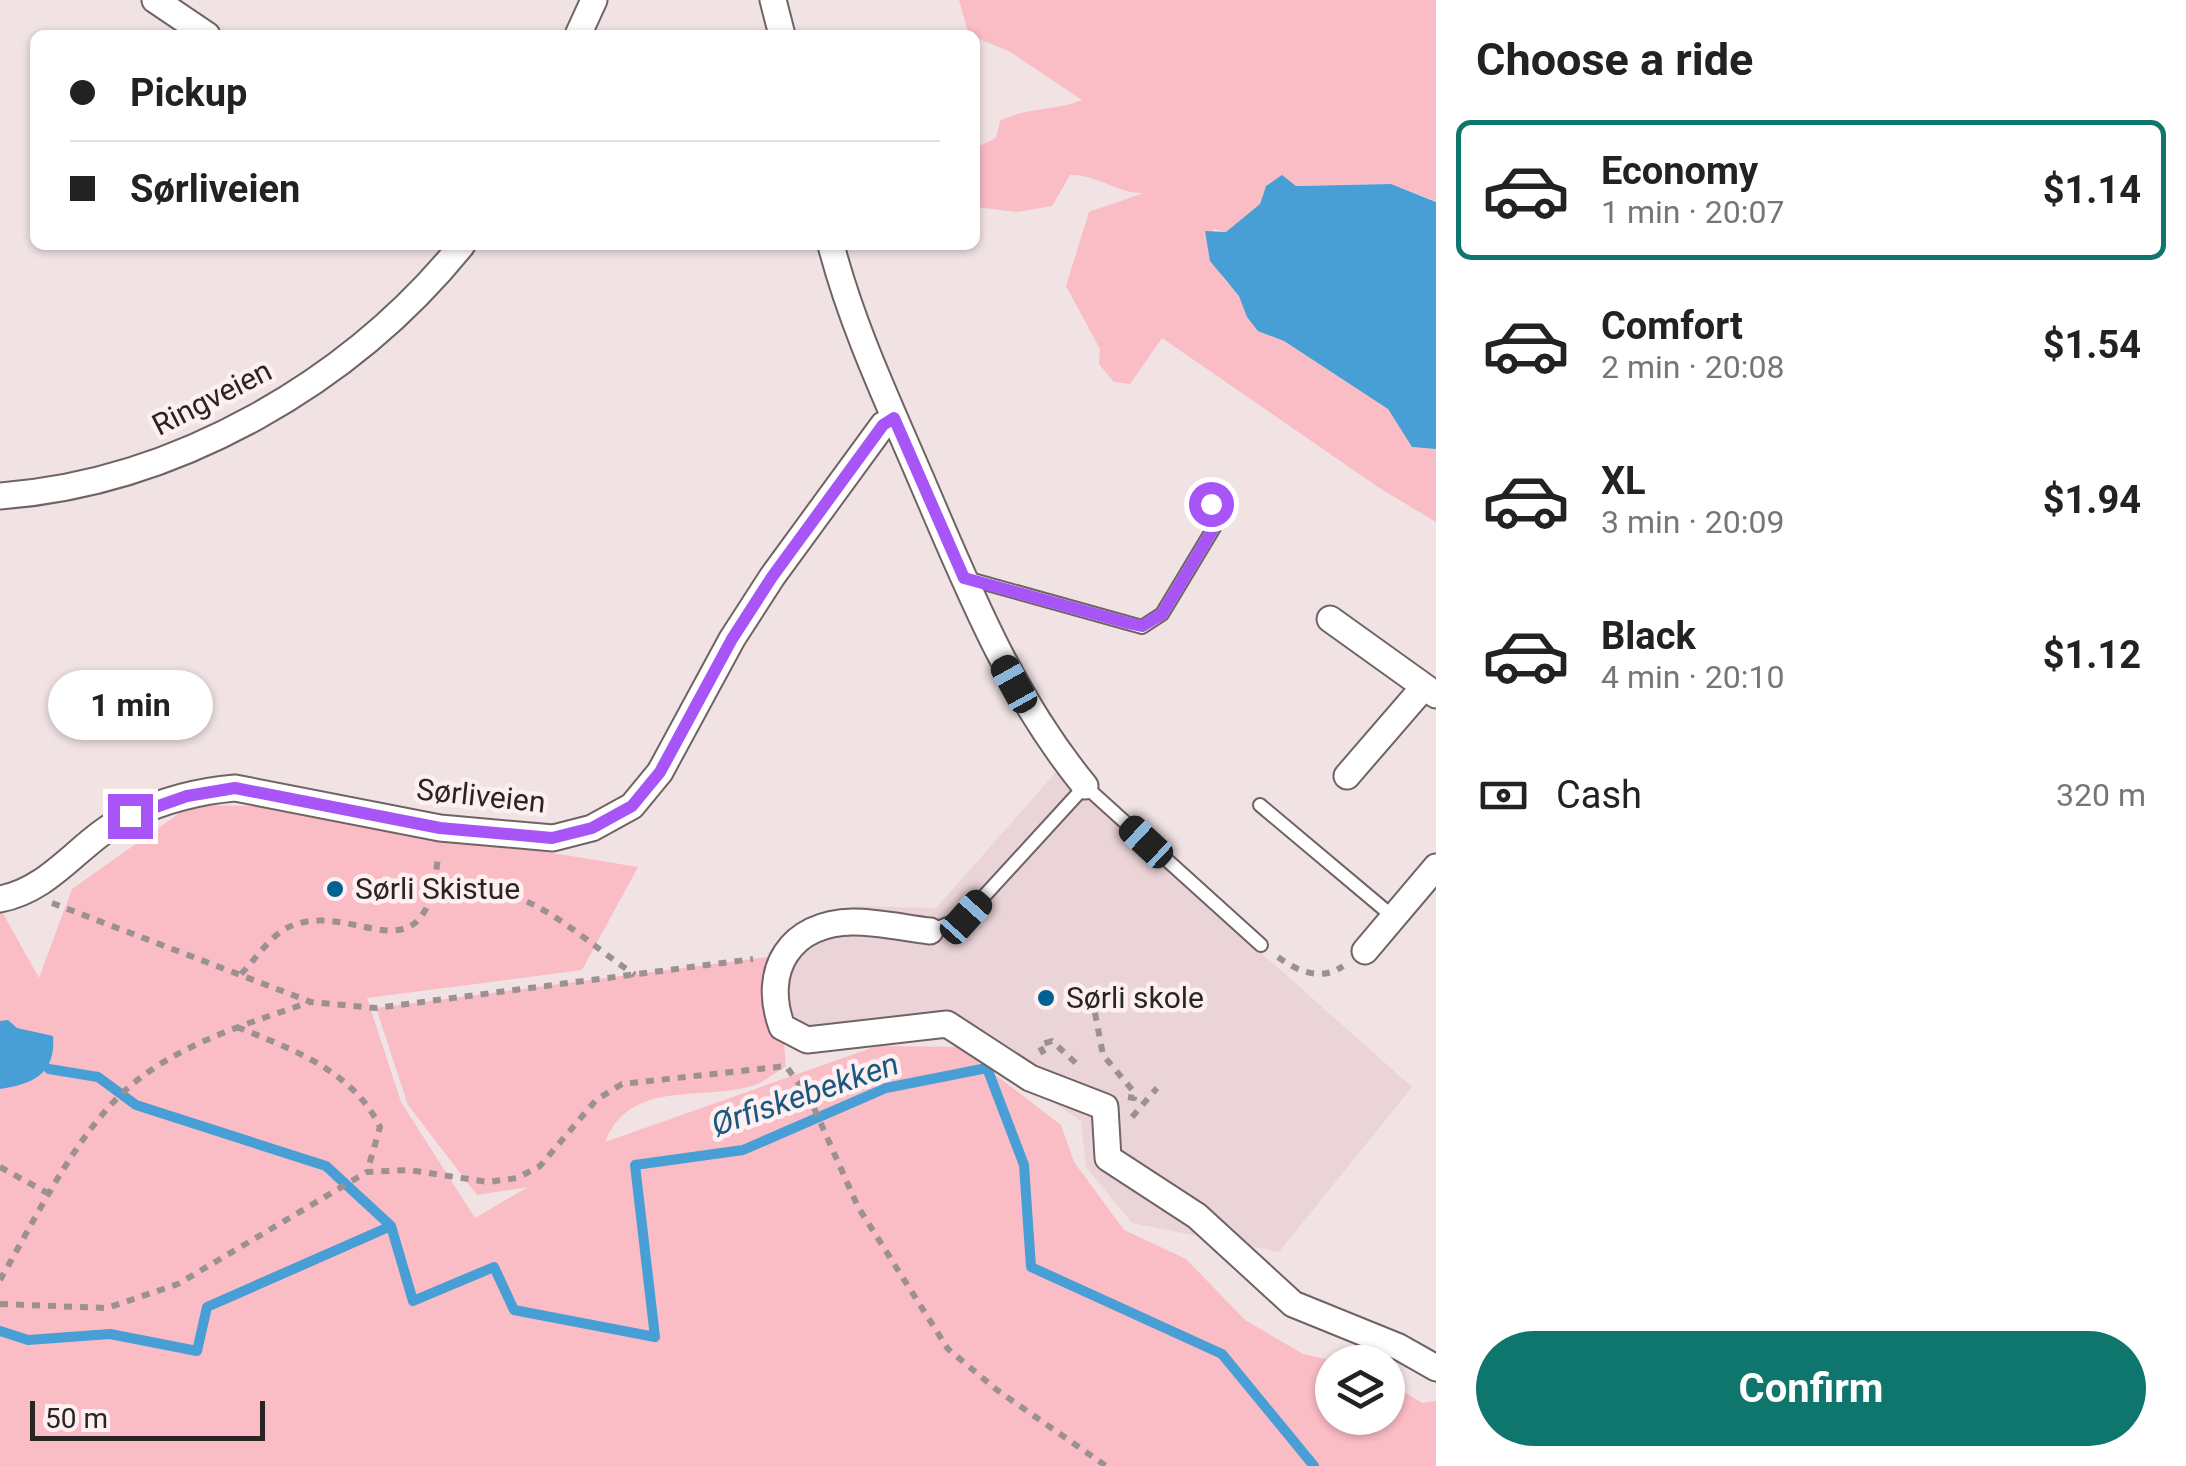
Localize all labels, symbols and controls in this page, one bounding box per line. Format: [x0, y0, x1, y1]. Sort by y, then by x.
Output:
text: Choose a ride [1476, 33, 1753, 86]
text: Pickup [130, 71, 247, 115]
icon: car [1481, 145, 1571, 235]
text: Economy [1601, 149, 1758, 193]
text: Sørliveien [130, 167, 300, 211]
text: $1.14 [2043, 168, 2141, 212]
text: 1 min · 20:07 [1601, 193, 1784, 231]
icon: car [1481, 300, 1571, 390]
text: Comfort [1601, 304, 1743, 348]
text: $1.54 [2043, 323, 2141, 367]
text: 2 min · 20:08 [1601, 348, 1784, 386]
street label: Ringveien [146, 353, 277, 442]
icon: car [1481, 455, 1571, 545]
text: XL [1601, 459, 1646, 503]
text: $1.94 [2043, 478, 2141, 522]
route start [1189, 482, 1234, 527]
text: 3 min · 20:09 [1601, 503, 1784, 541]
icon: car [1481, 610, 1571, 700]
text: Black [1601, 614, 1696, 658]
text: $1.12 [2043, 633, 2141, 677]
car [986, 650, 1042, 718]
text: 4 min · 20:10 [1601, 658, 1784, 696]
callout: 1 min [48, 671, 212, 741]
text: 1 min [90, 686, 171, 724]
icon: cash [1476, 768, 1531, 823]
street label: Sørliveien [415, 771, 547, 820]
text: Cash [1556, 773, 1642, 817]
text: 320 m [2056, 776, 2146, 814]
route end [108, 794, 153, 839]
car [1114, 811, 1178, 873]
place label: Sørli Skistue [355, 871, 520, 906]
marker: Sørli Skistue [324, 878, 346, 900]
car [935, 885, 997, 949]
place label: Sørli skole [1066, 980, 1204, 1015]
marker: Sørli skole [1035, 987, 1057, 1009]
water label: Ørfiskebekken [706, 1044, 904, 1144]
button: Confirm [1476, 1331, 2146, 1446]
map controls [1315, 1345, 1405, 1435]
button: layers [1315, 1345, 1405, 1435]
scale bar [30, 1396, 265, 1440]
text: 50 m [45, 1402, 108, 1435]

